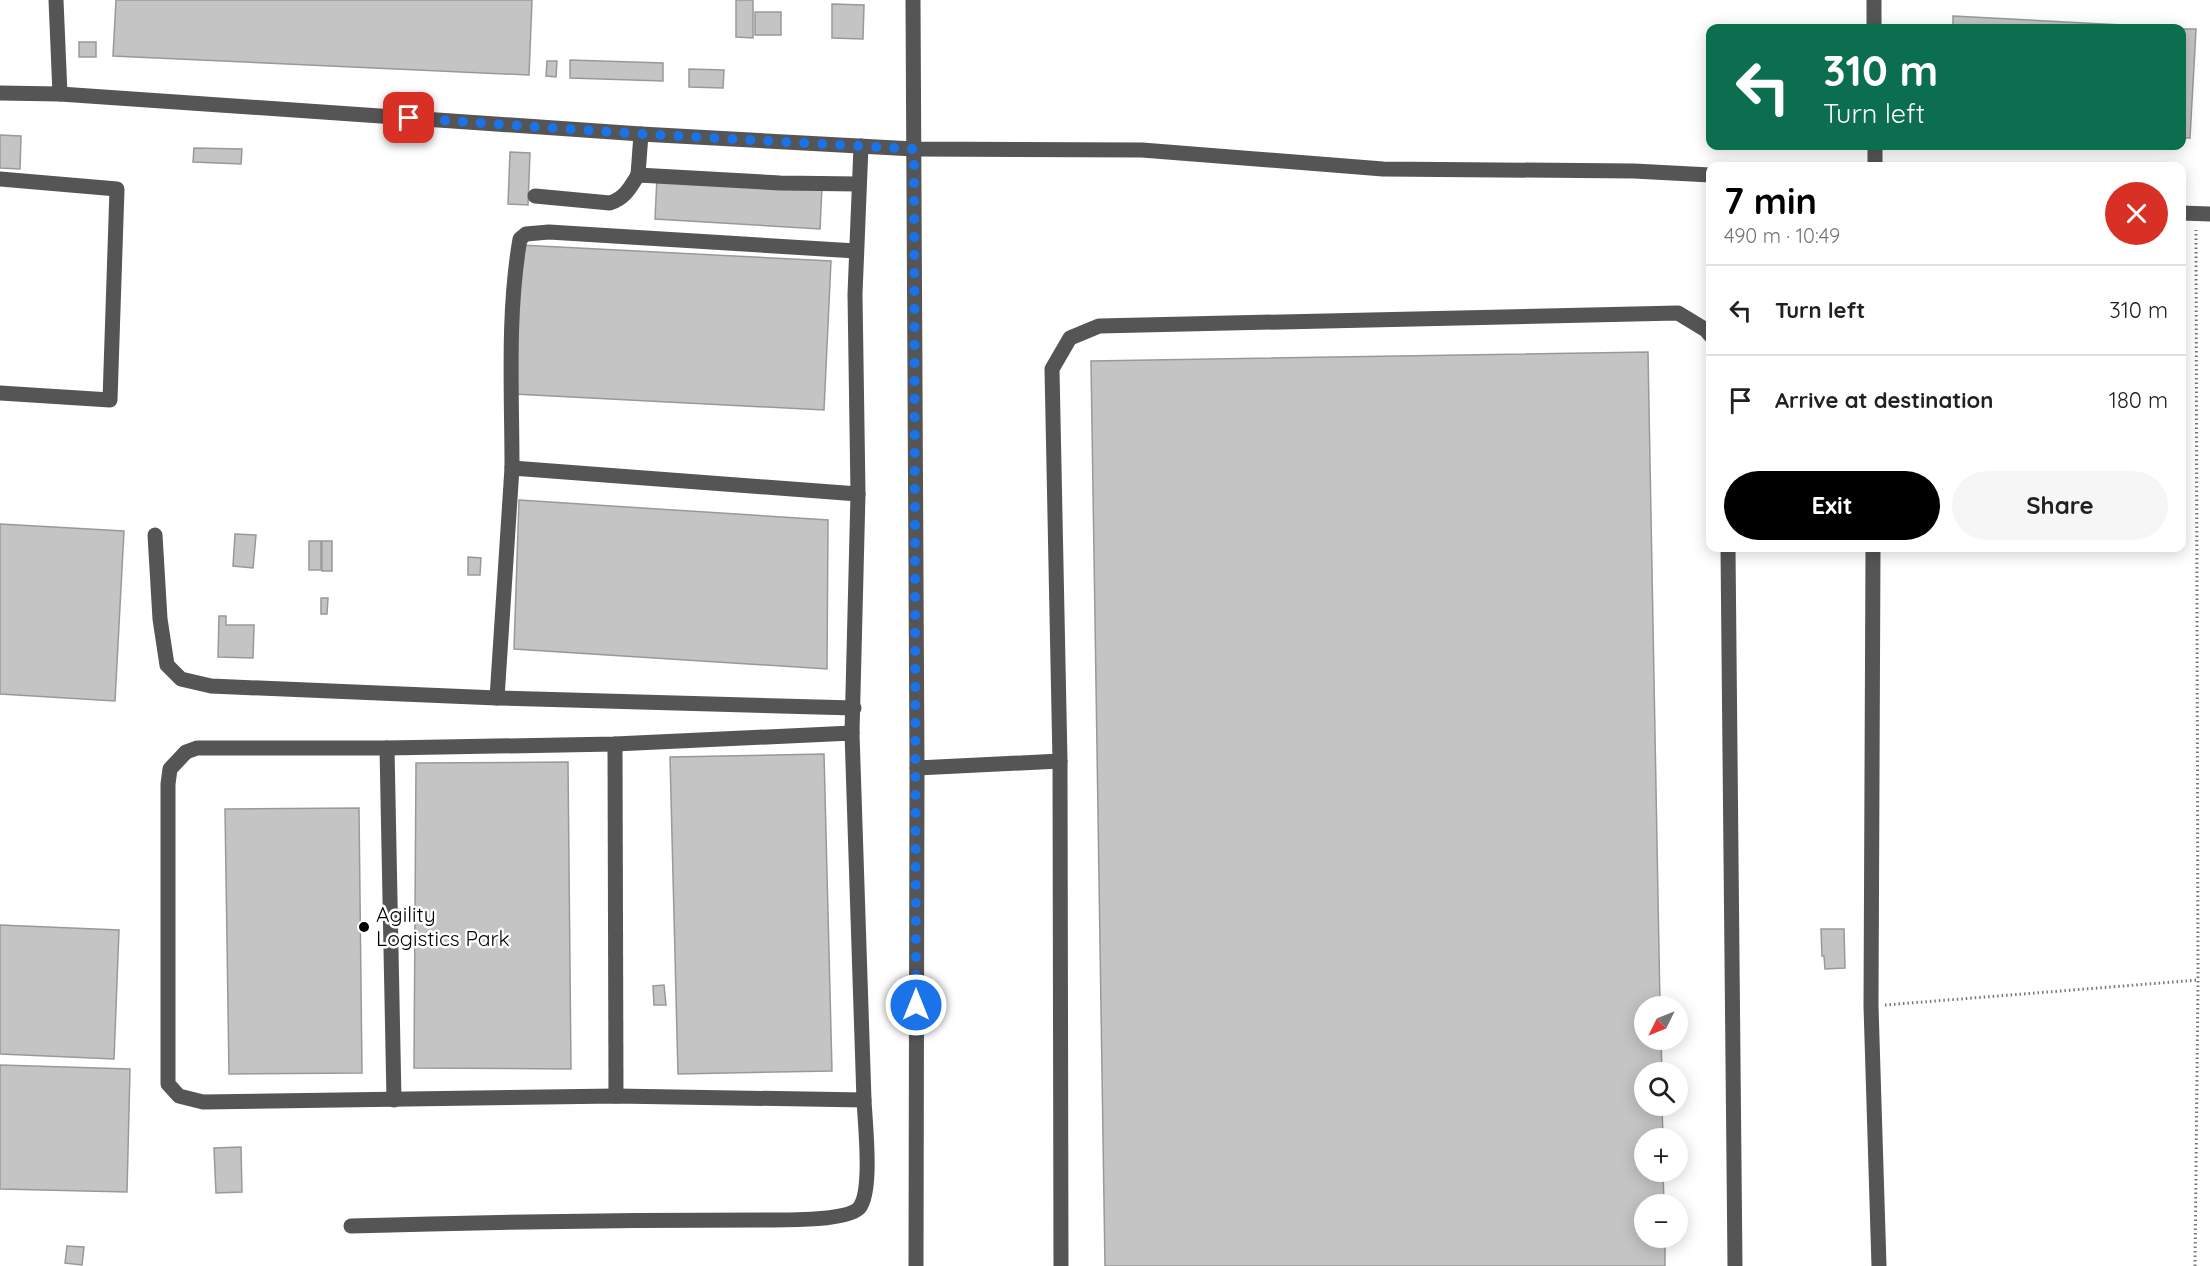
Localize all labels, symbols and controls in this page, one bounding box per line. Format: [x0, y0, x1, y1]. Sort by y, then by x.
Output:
text: 310 m [1823, 44, 1938, 97]
icon: left [1724, 48, 1802, 126]
pin [383, 92, 434, 143]
text: Turn left [1823, 96, 1925, 130]
icon: arrive [392, 101, 425, 134]
text: 7 min [1724, 178, 1817, 223]
button: close [2105, 182, 2168, 245]
text: 490 m · 10:49 [1724, 223, 1840, 248]
icon: left [1724, 294, 1757, 327]
text: Turn left [1775, 296, 1865, 324]
text: 310 m [2109, 296, 2168, 324]
icon: arrive [1724, 384, 1757, 417]
text: Arrive at destination [1775, 386, 1993, 414]
text: 180 m [2109, 386, 2168, 414]
button: Exit [1724, 471, 1940, 540]
button: Share [1952, 471, 2168, 540]
place label: Agility Logistics Park [376, 901, 510, 951]
marker: Agility Logistics Park [357, 920, 371, 934]
position arrow [884, 973, 948, 1037]
north arrow [1634, 996, 1688, 1050]
map controls [1634, 996, 1688, 1248]
button: search [1634, 1062, 1688, 1116]
button: + [1634, 1128, 1688, 1182]
button: − [1634, 1194, 1688, 1248]

